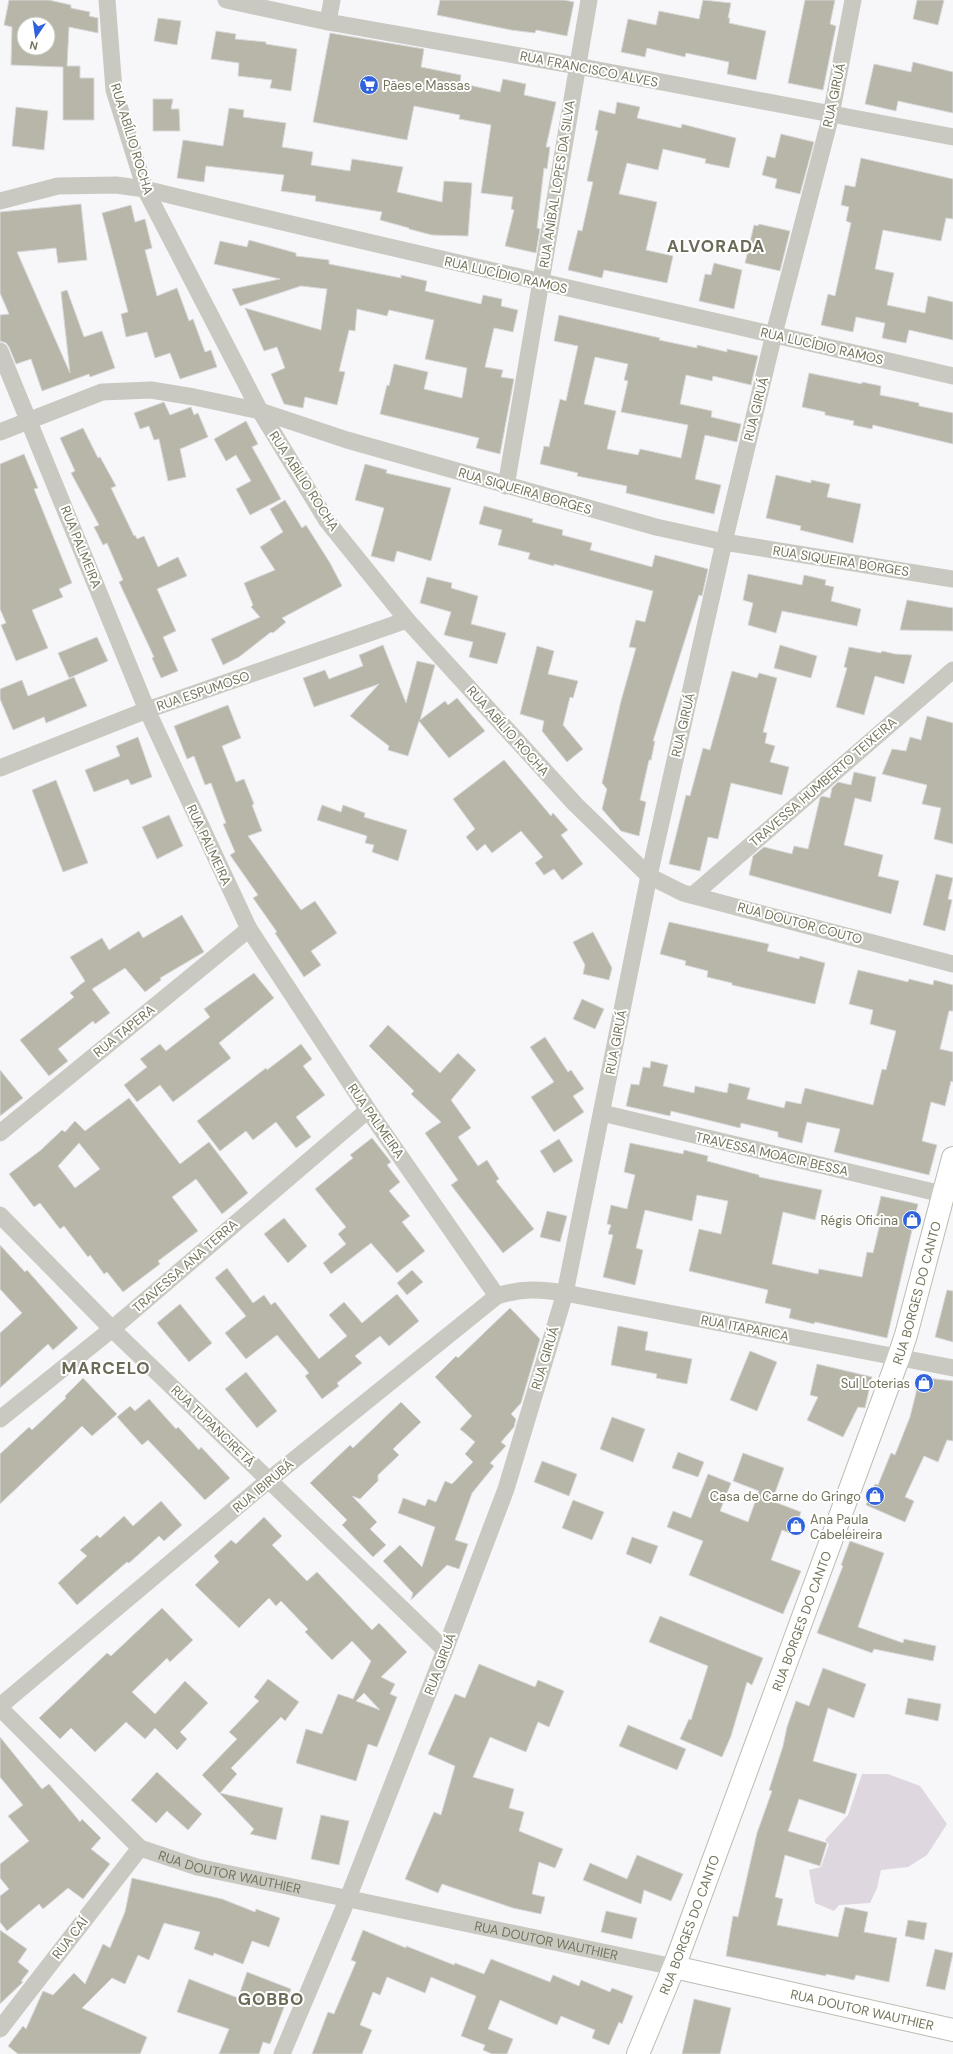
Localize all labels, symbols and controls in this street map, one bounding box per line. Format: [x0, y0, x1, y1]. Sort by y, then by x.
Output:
north arrow [16, 16, 56, 56]
text: N [28, 38, 39, 53]
street label: RUA FRANCISCO ALVES [518, 47, 660, 91]
street label: RUA GIRUÁ [818, 61, 849, 129]
supermarket icon: Pães e Massas [358, 74, 380, 96]
place label: Pães e Massas [383, 77, 470, 94]
street label: RUA ABÍLIO ROCHA [107, 81, 158, 197]
street label: RUA ANÍBAL LOPES DA SILVA [534, 98, 579, 269]
district label: ALVORADA [667, 235, 765, 257]
street label: RUA LUCÍDIO RAMOS [443, 252, 569, 297]
street label: RUA LUCÍDIO RAMOS [759, 323, 885, 368]
street label: RUA GIRUÁ [739, 375, 772, 443]
street label: RUA ABÍLIO ROCHA [265, 427, 344, 534]
street label: RUA SIQUEIRA BORGES [456, 464, 594, 518]
street label: RUA PALMEIRA [57, 503, 105, 591]
street label: RUA SIQUEIRA BORGES [772, 542, 910, 580]
street label: RUA ESPUMOSO [154, 667, 252, 715]
street label: RUA ABÍLIO ROCHA [463, 682, 554, 780]
street label: RUA GIRUÁ [666, 691, 699, 759]
street label: TRAVESSA HUMBERTO TEIXEIRA [746, 713, 900, 851]
street label: RUA PALMEIRA [183, 802, 235, 889]
street label: RUA DOUTOR COUTO [736, 898, 864, 948]
street label: RUA TAPERA [90, 1001, 158, 1061]
street label: RUA GIRUÁ [600, 1008, 631, 1076]
street label: RUA PALMEIRA [344, 1080, 408, 1162]
street label: TRAVESSA MOACIR BESSA [694, 1128, 851, 1180]
shop icon: Régis Oficina [901, 1209, 923, 1231]
place label: Régis Oficina [820, 1212, 898, 1229]
street label: TRAVESSA ANA TERRA [129, 1215, 241, 1316]
street label: RUA BORGES DO CANTO [888, 1219, 944, 1367]
street label: RUA ITAPARICA [699, 1311, 791, 1345]
street label: RUA GIRUÁ [526, 1324, 563, 1392]
district label: MARCELO [61, 1357, 151, 1379]
shop icon: Sul Loterias [913, 1372, 935, 1394]
place label: Sul Loterias [841, 1375, 910, 1392]
street label: RUA TUPANCIRETÃ [167, 1382, 259, 1471]
street label: RUA IBIRUBÁ [228, 1455, 297, 1516]
shop icon: Casa de Carne do Gringo [864, 1485, 886, 1507]
place label: Casa de Carne do Gringo [710, 1488, 861, 1505]
place label: Ana Paula Cabeleireira [810, 1511, 882, 1543]
shop icon: Ana Paula Cabeleireira [785, 1515, 807, 1537]
street label: RUA BORGES DO CANTO [768, 1549, 835, 1693]
street label: RUA GIRUÁ [419, 1630, 460, 1698]
street label: RUA DOUTOR WAUTHIER [156, 1846, 303, 1897]
street label: RUA BORGES DO CANTO [655, 1853, 723, 1997]
street label: RUA CAÍ [48, 1913, 92, 1962]
street label: RUA DOUTOR WAUTHIER [473, 1917, 620, 1964]
street label: RUA DOUTOR WAUTHIER [789, 1985, 936, 2034]
district label: GOBBO [238, 1988, 304, 2010]

